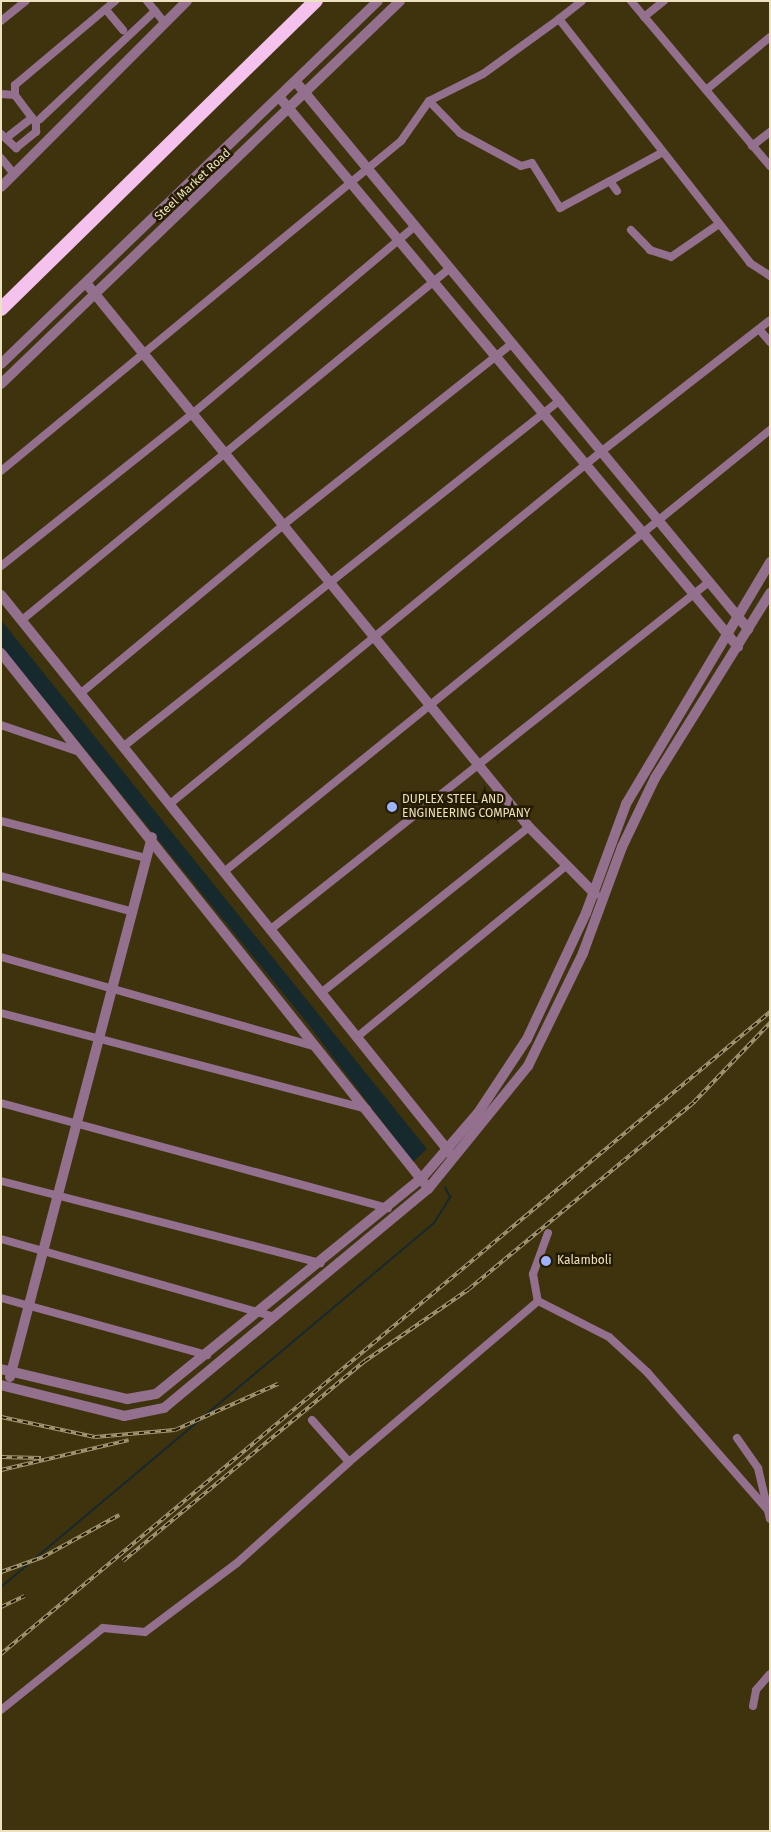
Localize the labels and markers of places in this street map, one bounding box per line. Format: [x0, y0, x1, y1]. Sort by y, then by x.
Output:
place label: DUPLEX STEEL AND ENGINEERING COMPANY [402, 793, 530, 821]
marker: DUPLEX STEEL AND ENGINEERING COMPANY [386, 801, 398, 813]
marker: Kalamboli [539, 1254, 553, 1268]
place label: Kalamboli [557, 1254, 612, 1268]

